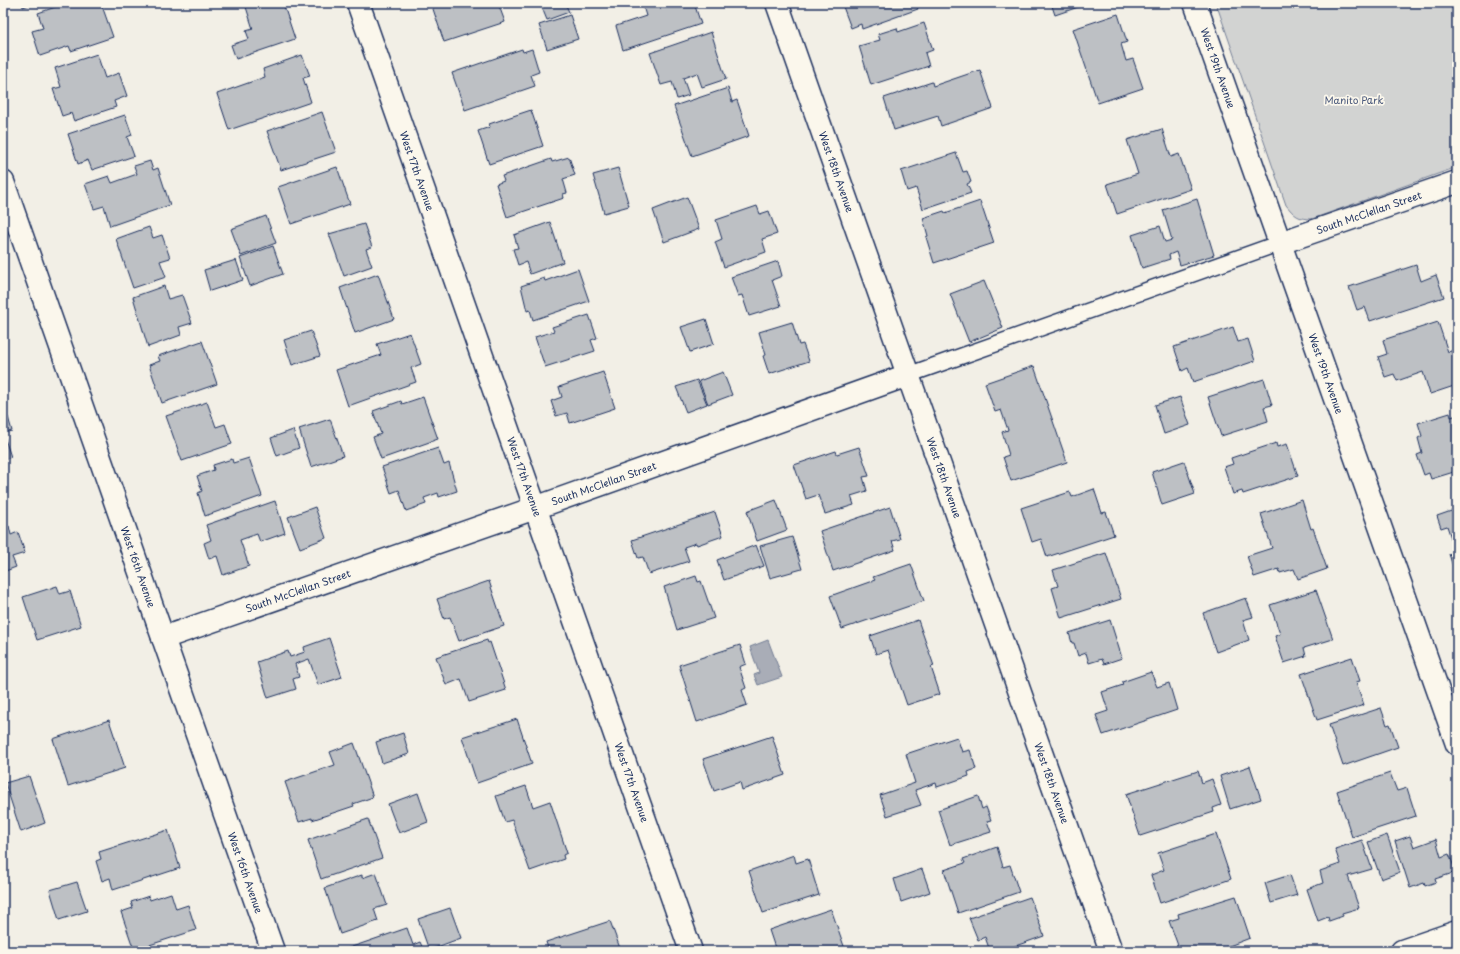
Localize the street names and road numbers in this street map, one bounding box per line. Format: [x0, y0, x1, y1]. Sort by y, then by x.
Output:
street label: West 19th Avenue [1197, 26, 1240, 111]
street label: West 17th Avenue [397, 129, 439, 213]
street label: West 18th Avenue [816, 129, 858, 215]
street label: South McClellan Street [1314, 187, 1423, 237]
street label: West 19th Avenue [1305, 331, 1348, 416]
street label: West 17th Avenue [504, 435, 546, 519]
street label: West 18th Avenue [923, 435, 966, 520]
street label: South McClellan Street [549, 457, 658, 509]
street label: West 16th Avenue [117, 524, 160, 610]
street label: South McClellan Street [243, 565, 352, 616]
street label: West 17th Avenue [611, 740, 653, 825]
street label: West 18th Avenue [1031, 740, 1074, 826]
street label: West 16th Avenue [225, 830, 267, 916]

